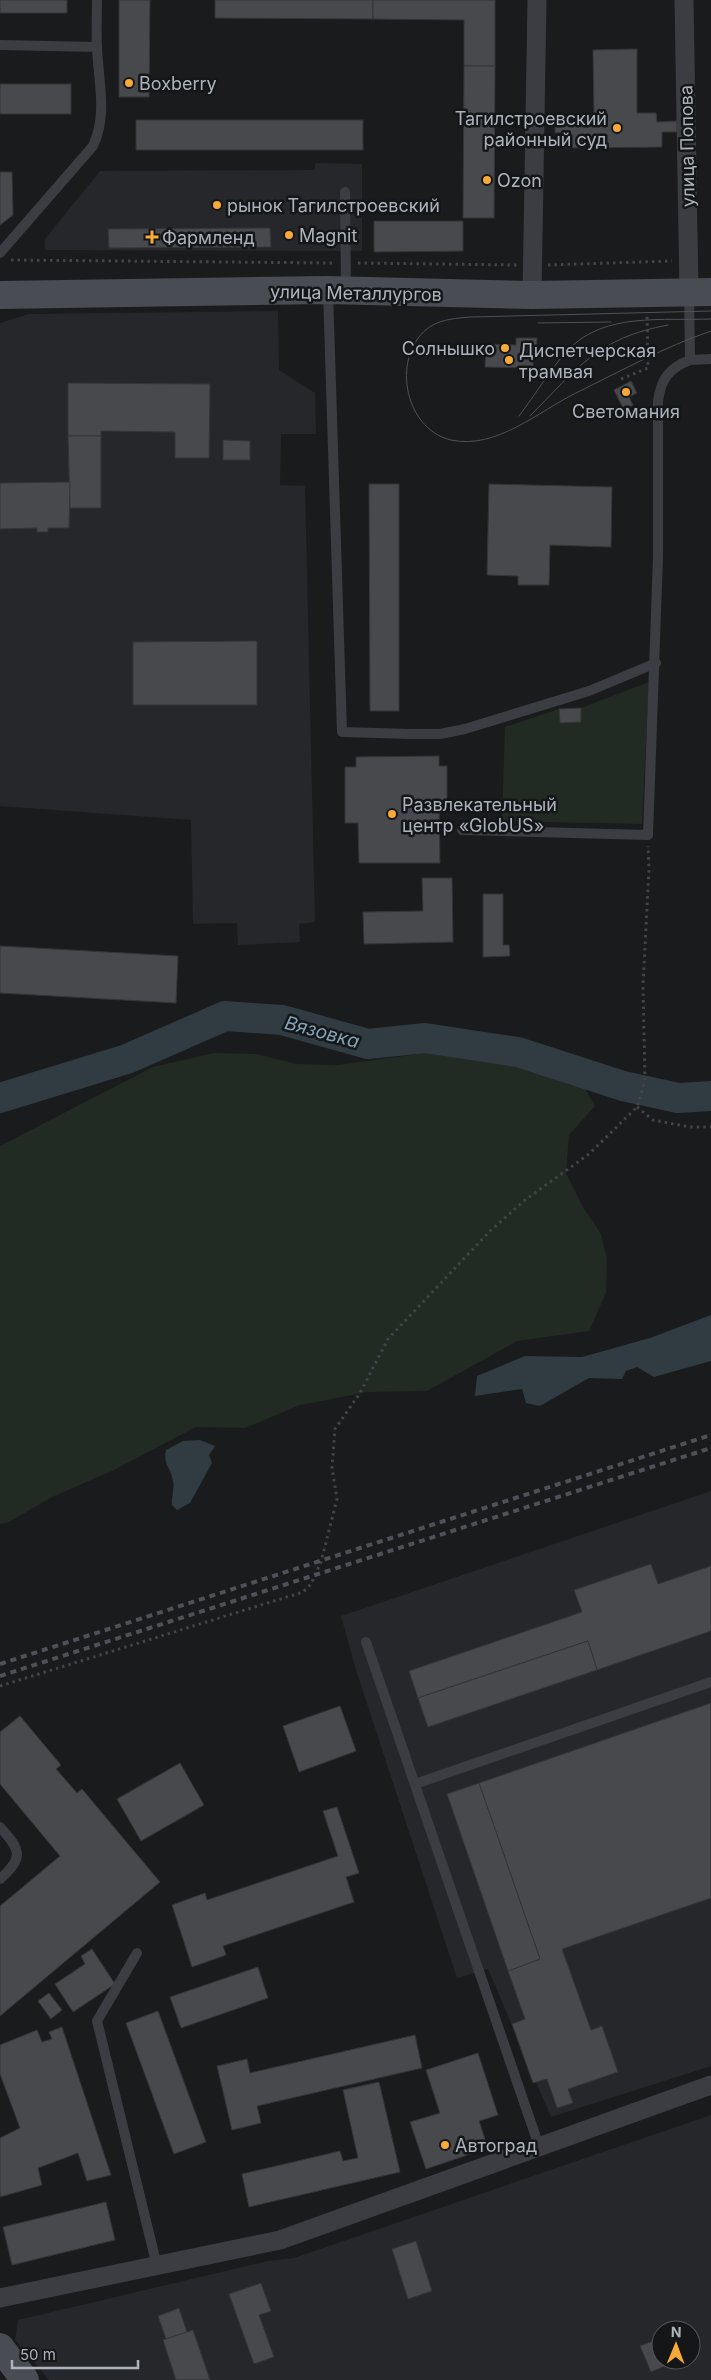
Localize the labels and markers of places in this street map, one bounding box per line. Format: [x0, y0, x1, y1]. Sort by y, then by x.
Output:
place label: Boxberry [139, 73, 217, 94]
marker: Boxberry [123, 77, 135, 89]
place label: Тагилстроевский районный суд [455, 108, 607, 150]
marker: Тагилстроевский районный суд [611, 122, 623, 134]
place label: Ozon [497, 170, 542, 191]
marker: Ozon [481, 174, 493, 186]
place label: рынок Тагилстроевский [227, 195, 440, 216]
marker: рынок Тагилстроевский [211, 199, 223, 211]
place label: Magnit [299, 225, 357, 246]
place label: Фармленд [162, 227, 255, 248]
marker: Magnit [283, 229, 295, 241]
marker: Фармленд [146, 231, 158, 243]
place label: Солнышко [402, 338, 495, 359]
place label: Диспетчерская трамвая [519, 340, 656, 382]
marker: Солнышко [499, 342, 511, 354]
marker: Диспетчерская трамвая [503, 354, 515, 366]
marker: Светомания [620, 386, 632, 398]
place label: Светомания [572, 401, 680, 422]
place label: Развлекательный центр «GlobUS» [402, 794, 557, 836]
marker: Развлекательный центр «GlobUS» [386, 808, 398, 820]
place label: Автоград [455, 2135, 537, 2156]
marker: Автоград [439, 2139, 451, 2151]

